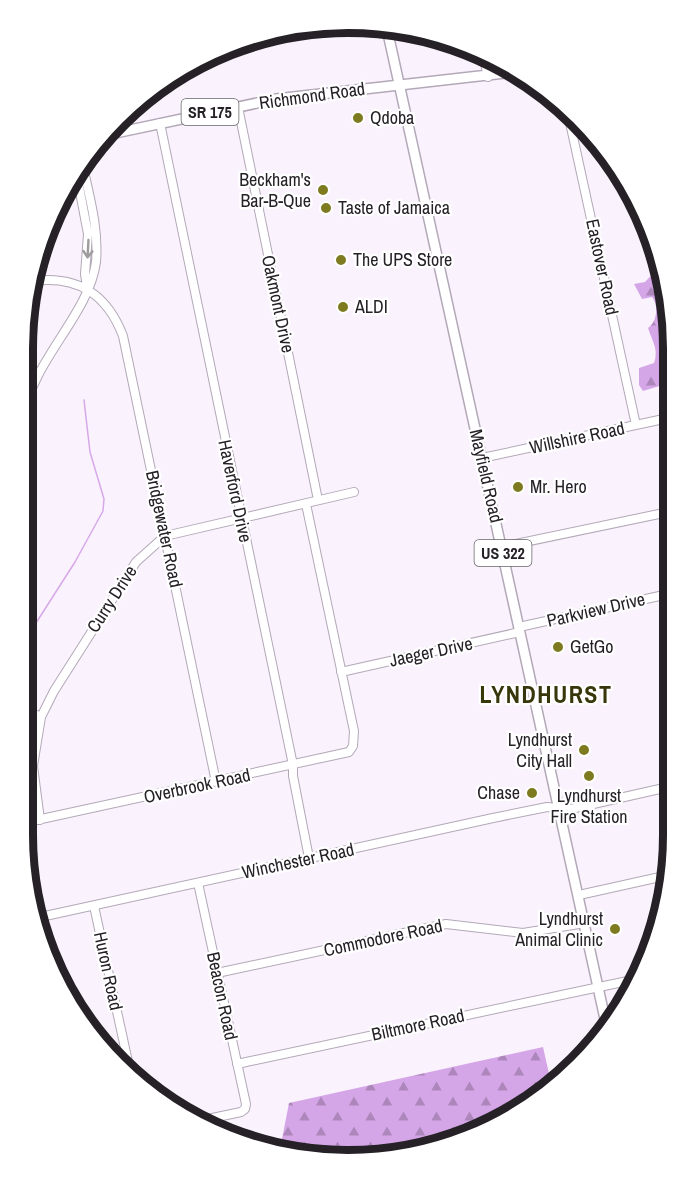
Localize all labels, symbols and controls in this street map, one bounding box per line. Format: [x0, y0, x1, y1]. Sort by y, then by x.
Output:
street label: Richmond Road [257, 76, 366, 115]
road number: SR 175 [182, 99, 238, 125]
place label: Qdoba [370, 105, 414, 130]
marker: Qdoba [351, 111, 365, 125]
place label: Beckham's Bar-B-Que [239, 167, 311, 213]
marker: Beckham's Bar-B-Que [316, 183, 330, 197]
place label: Taste of Jamaica [338, 195, 450, 220]
marker: Taste of Jamaica [319, 201, 333, 215]
street label: Eastover Road [580, 217, 625, 317]
one-way arrow [82, 238, 93, 258]
place label: The UPS Store [353, 247, 452, 272]
street label: Oakmont Drive [256, 253, 301, 355]
marker: The UPS Store [334, 253, 348, 267]
place label: ALDI [354, 294, 388, 319]
marker: ALDI [336, 300, 350, 314]
street label: Willshire Road [527, 415, 627, 460]
street label: Mayfield Road [464, 427, 509, 525]
street label: Haverford Drive [212, 437, 259, 544]
street label: Bridgewater Road [140, 468, 189, 590]
place label: Mr. Hero [530, 474, 587, 499]
marker: Mr. Hero [511, 480, 525, 494]
road number: US 322 [474, 540, 532, 566]
street label: Curry Drive [81, 560, 143, 637]
street label: Parkview Drive [544, 586, 647, 633]
street label: Jaeger Drive [387, 630, 475, 673]
place label: GetGo [570, 634, 614, 659]
marker: GetGo [551, 640, 565, 654]
district label: LYNDHURST [479, 678, 613, 710]
place label: Lyndhurst City Hall [508, 727, 572, 773]
marker: Lyndhurst City Hall [577, 743, 591, 757]
street label: Overbrook Road [141, 762, 252, 809]
marker: Lyndhurst Fire Station [582, 769, 596, 783]
place label: Chase [477, 780, 520, 805]
place label: Lyndhurst Fire Station [550, 783, 628, 829]
marker: Chase [525, 786, 539, 800]
street label: Winchester Road [240, 836, 356, 885]
place label: Lyndhurst Animal Clinic [514, 906, 603, 952]
street label: Commodore Road [321, 913, 444, 962]
marker: Lyndhurst Animal Clinic [608, 922, 622, 936]
street label: Huron Road [88, 929, 129, 1012]
street label: Beacon Road [201, 950, 244, 1042]
street label: Biltmore Road [369, 1002, 467, 1047]

